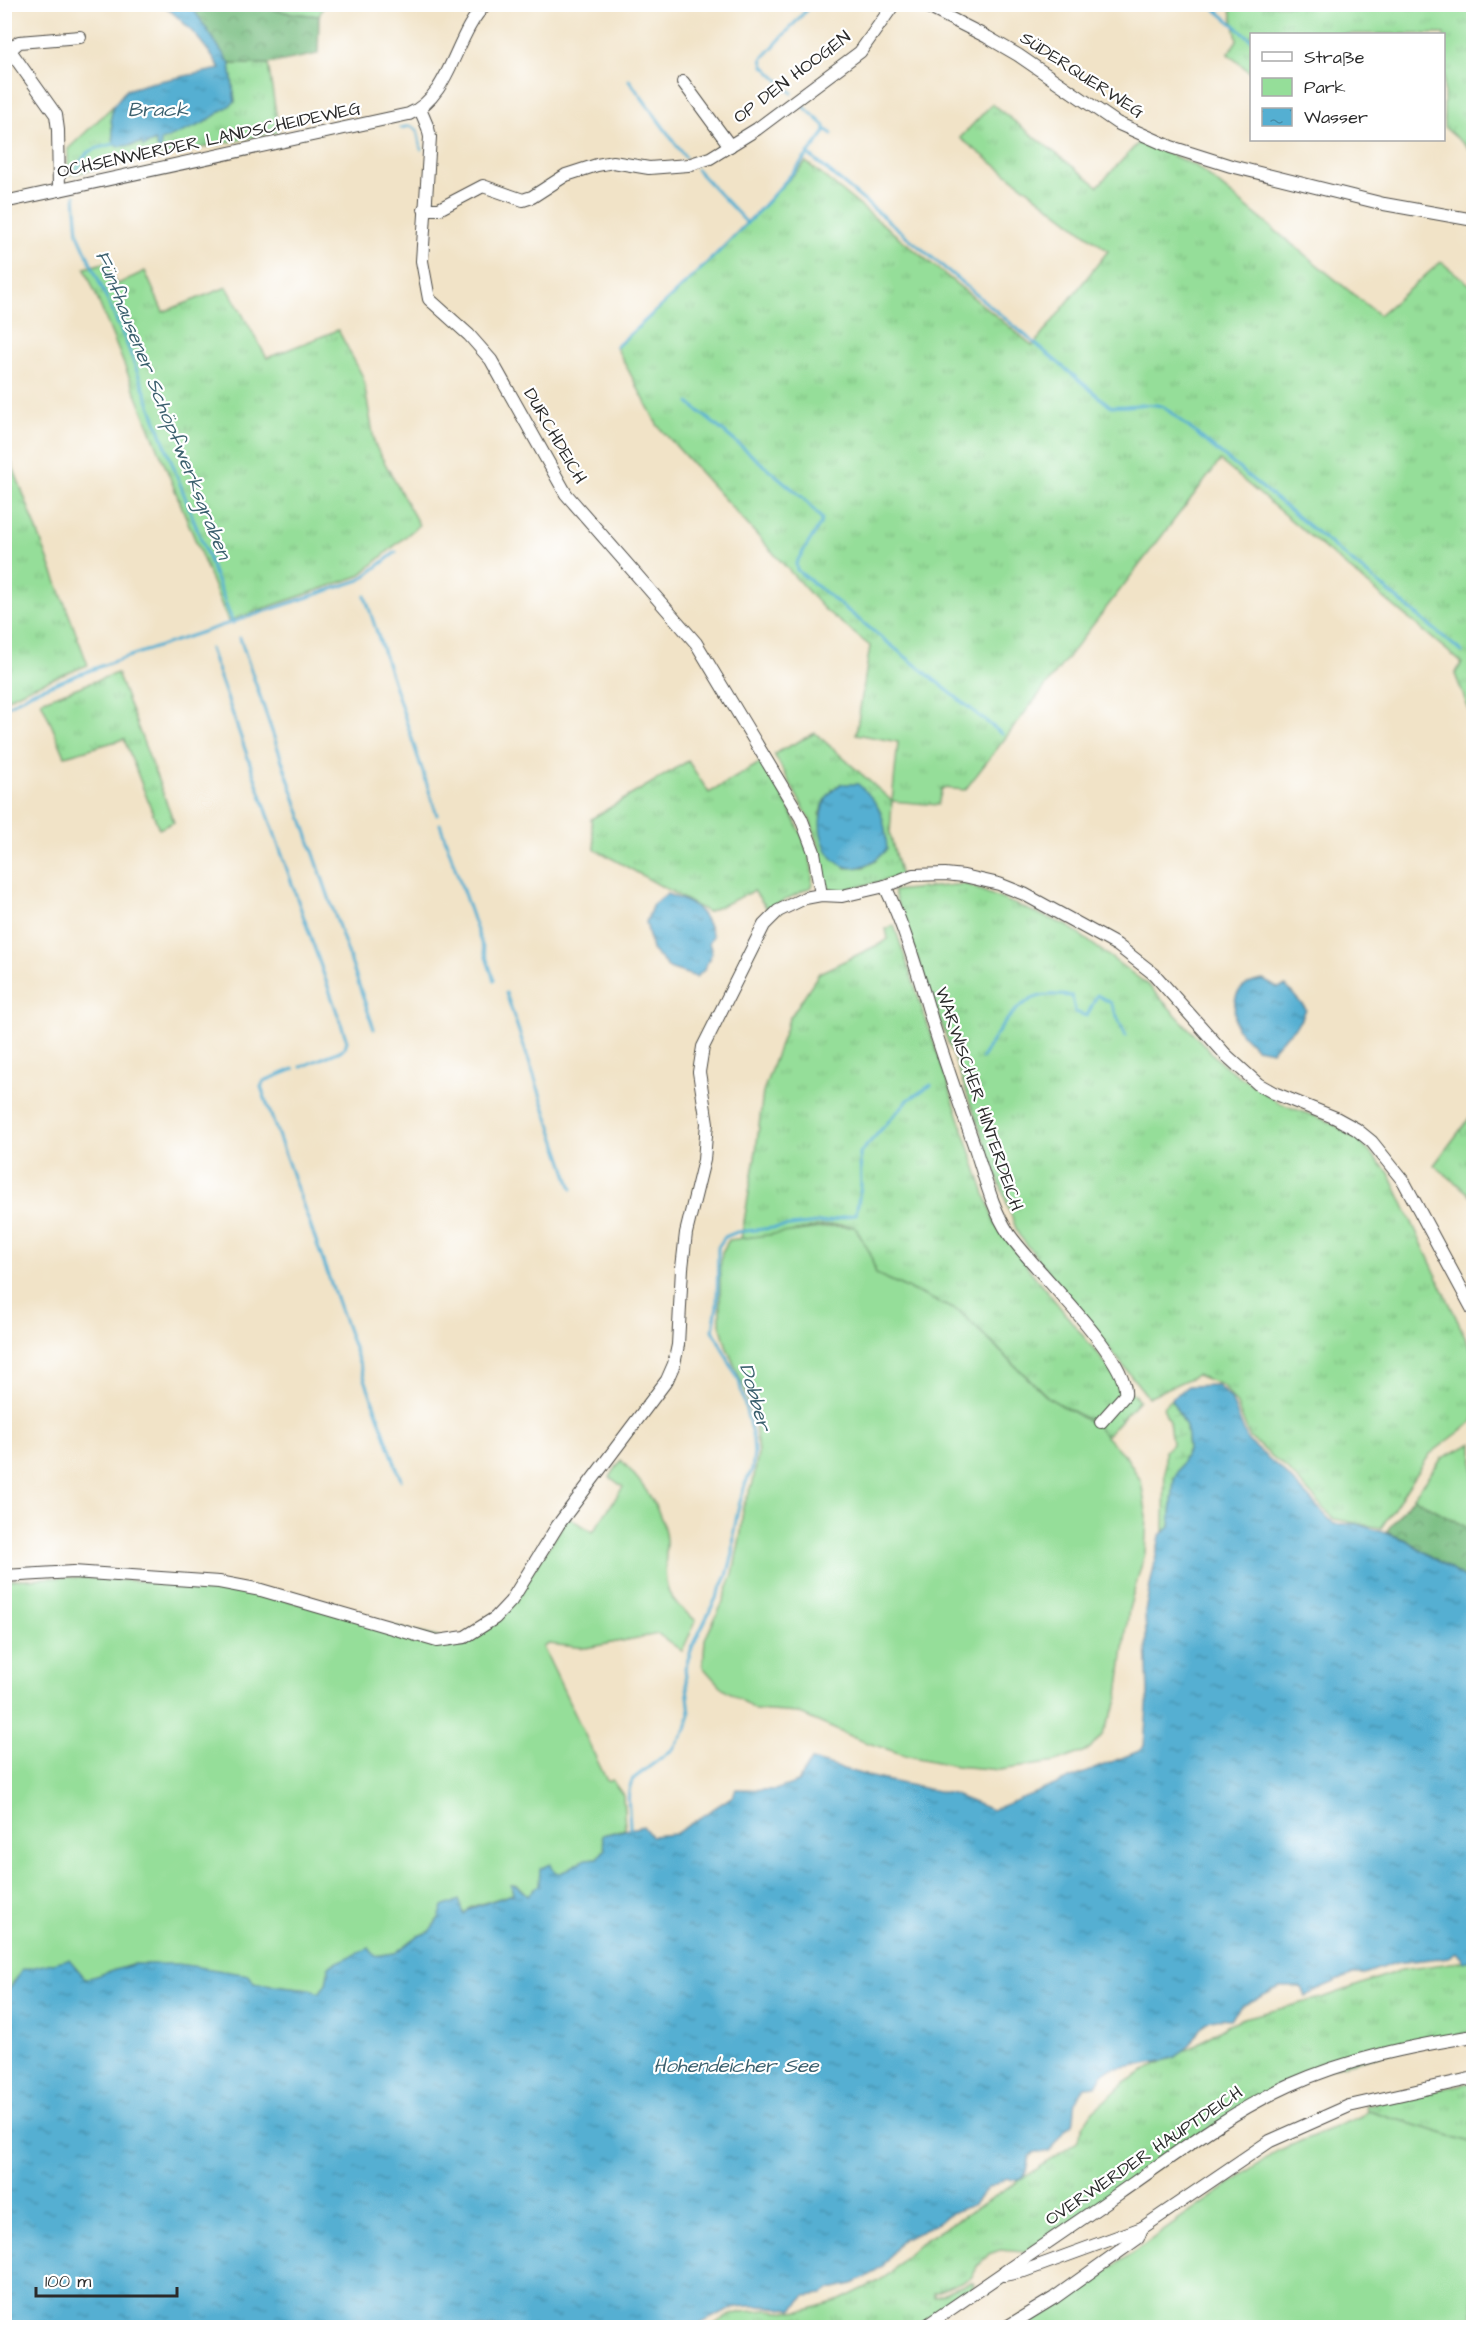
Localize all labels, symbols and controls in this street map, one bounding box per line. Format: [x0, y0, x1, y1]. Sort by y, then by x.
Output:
street label: OP DEN HOOGEN [728, 25, 856, 129]
street label: SÜDERQUERWEG [1015, 25, 1149, 125]
legend [1250, 33, 1445, 141]
text: Straße [1304, 45, 1365, 70]
text: Park [1304, 75, 1346, 100]
street label: OCHSENWERDER LANDSCHEIDEWEG [55, 95, 364, 184]
water label: Brack [128, 96, 189, 124]
text: Wasser [1304, 105, 1368, 130]
water label: Fünfhausener Schöpfwerksgraben [87, 247, 239, 566]
street label: DURCHDEICH [517, 383, 593, 489]
street label: WARWISCHER HINTERDEICH [929, 984, 1029, 1214]
water label: Dobber [732, 1360, 778, 1436]
water label: Hohendeicher See [653, 2052, 820, 2080]
street label: OVERWERDER HAUPTDEICH [1040, 2080, 1248, 2232]
scale bar [36, 2260, 177, 2298]
text: 100 m [45, 2269, 91, 2294]

